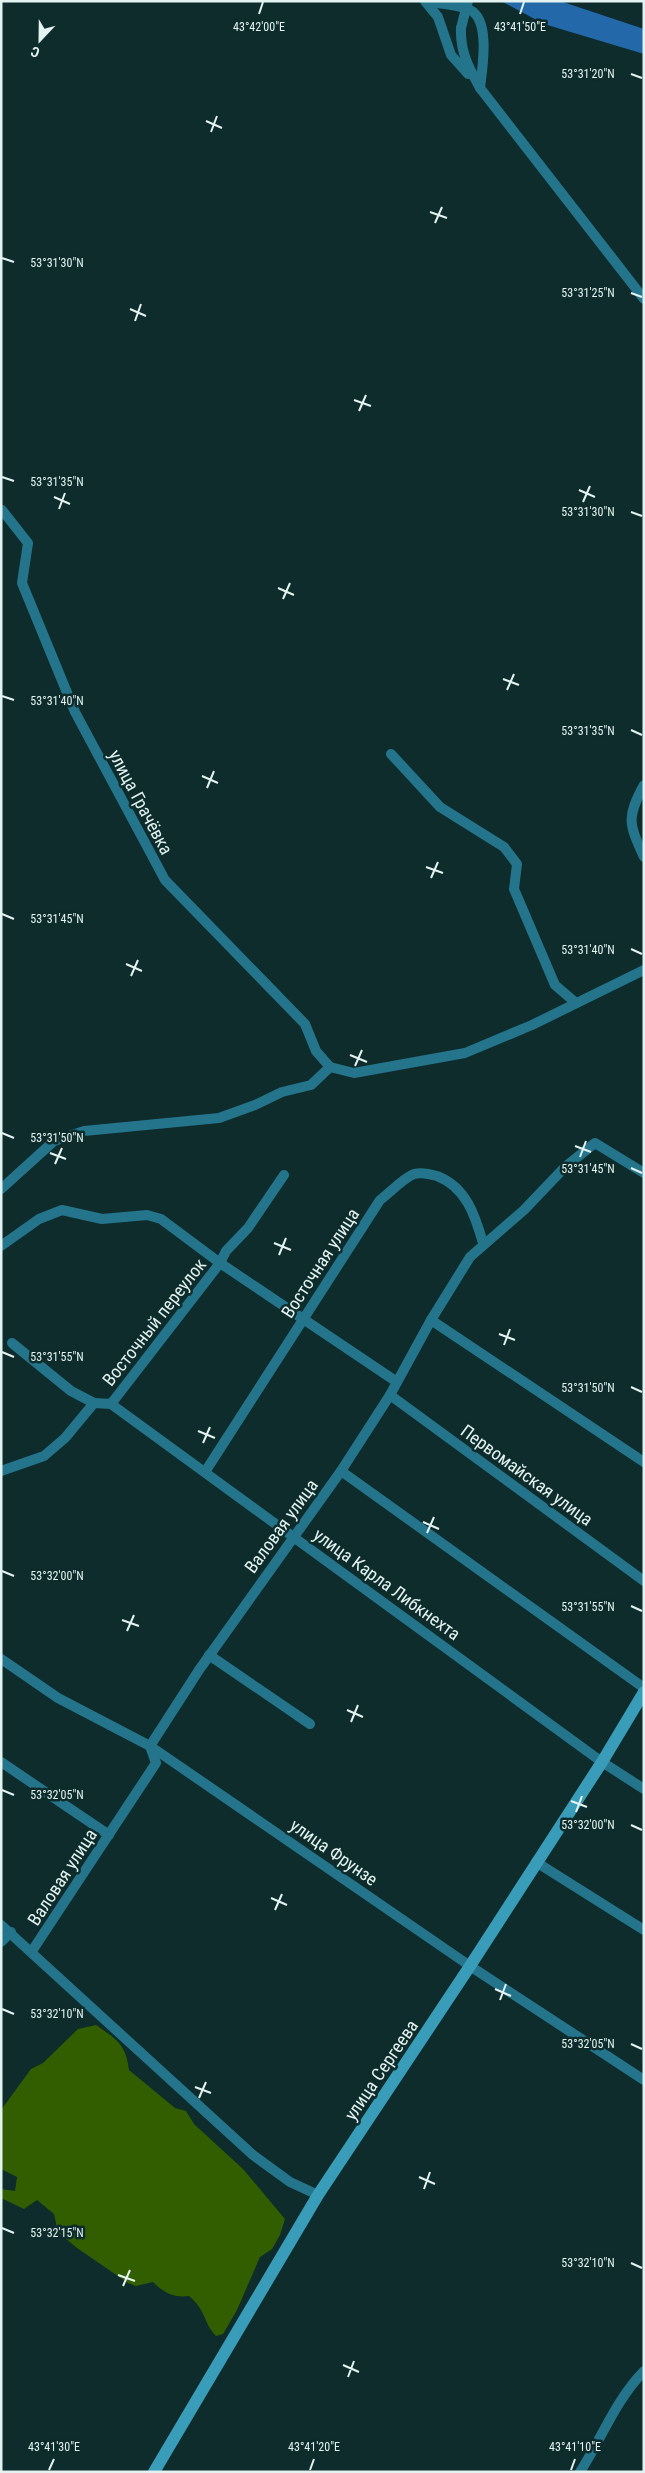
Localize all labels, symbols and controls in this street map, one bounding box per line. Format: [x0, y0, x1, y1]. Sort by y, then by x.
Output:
north arrow [15, 15, 65, 65]
text: 43°42'00"E [233, 20, 285, 34]
text: 43°41'50"E [494, 20, 546, 34]
text: С [28, 43, 42, 61]
text: 53°31'20"N [561, 67, 615, 81]
text: 53°31'30"N [30, 256, 84, 270]
text: 53°31'25"N [561, 286, 615, 300]
text: 53°31'35"N [30, 475, 84, 489]
text: 53°31'30"N [561, 505, 615, 519]
text: 53°31'40"N [30, 694, 84, 708]
text: 53°31'35"N [561, 724, 615, 738]
street label: улица Грачёвка [105, 746, 177, 858]
text: 53°31'45"N [30, 912, 84, 926]
text: 53°31'40"N [561, 943, 615, 957]
text: 53°31'50"N [30, 1131, 84, 1145]
text: 53°31'45"N [561, 1162, 615, 1176]
street label: Восточная улица [277, 1204, 363, 1322]
street label: Восточный переулок [98, 1254, 210, 1390]
text: 53°31'55"N [30, 1350, 84, 1364]
text: 53°31'50"N [561, 1381, 615, 1395]
street label: Первомайская улица [457, 1420, 597, 1530]
street label: Валовая улица [240, 1475, 322, 1577]
street label: улица Карла Либкнехта [310, 1524, 464, 1644]
text: 53°32'00"N [30, 1569, 84, 1583]
text: 53°31'55"N [561, 1600, 615, 1614]
text: 53°32'05"N [30, 1788, 84, 1802]
street label: улица Фрунзе [286, 1814, 382, 1890]
text: 53°32'00"N [561, 1818, 615, 1832]
street label: Валовая улица [23, 1825, 101, 1929]
text: 53°32'10"N [30, 2007, 84, 2021]
street label: улица Сергеева [340, 2016, 422, 2124]
text: 53°32'05"N [561, 2037, 615, 2051]
text: 53°32'15"N [30, 2226, 84, 2240]
text: 53°32'10"N [561, 2256, 615, 2270]
text: 43°41'30"E [28, 2440, 80, 2454]
text: 43°41'20"E [288, 2440, 340, 2454]
text: 43°41'10"E [549, 2440, 601, 2454]

